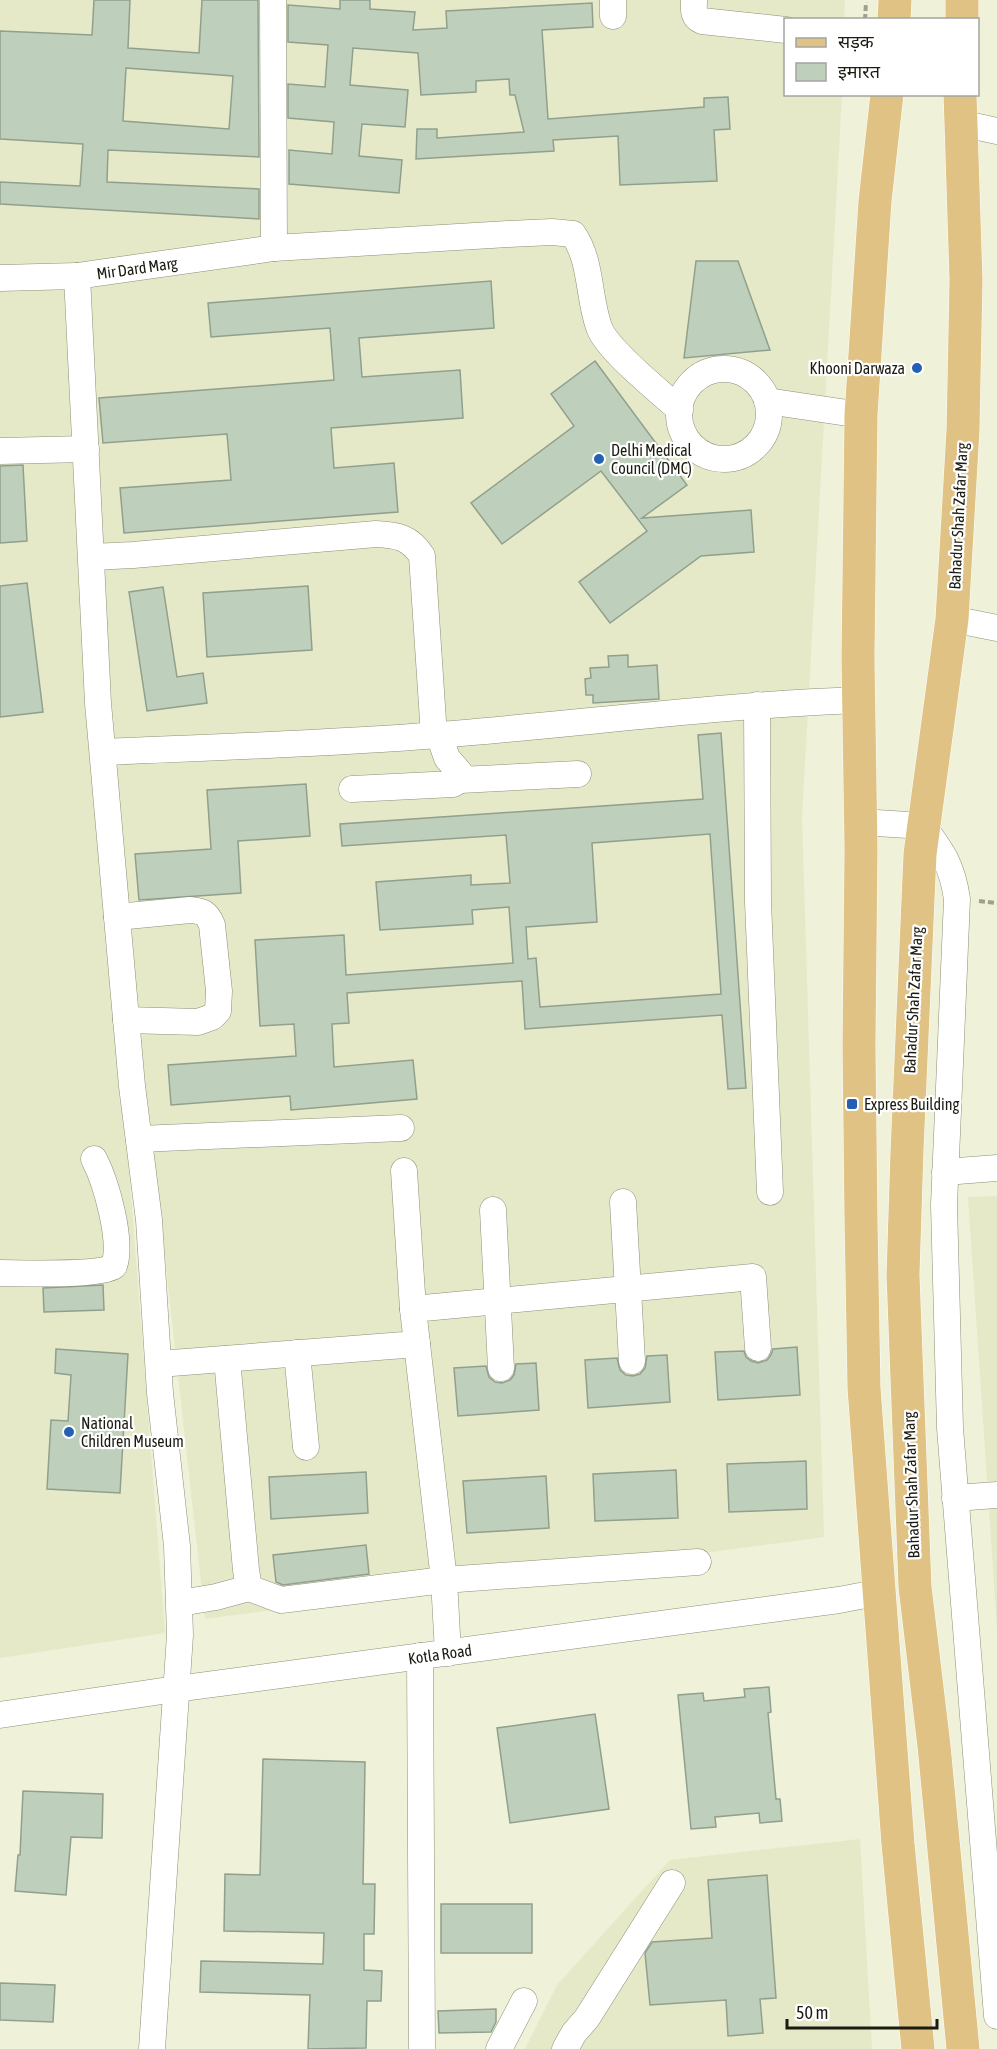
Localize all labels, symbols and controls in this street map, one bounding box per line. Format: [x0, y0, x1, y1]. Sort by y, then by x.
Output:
legend [784, 18, 979, 96]
text: सड़क [838, 31, 875, 52]
text: इमारत [838, 61, 881, 82]
street label: Mir Dard Marg [95, 253, 179, 284]
place label: Khooni Darwaza [810, 359, 905, 377]
marker: Khooni Darwaza [910, 361, 924, 375]
place label: Delhi Medical Council (DMC) [611, 441, 693, 478]
street label: Bahadur Shah Zafar Marg [945, 442, 972, 590]
marker: Delhi Medical Council (DMC) [592, 452, 606, 466]
street label: Bahadur Shah Zafar Marg [900, 926, 927, 1074]
place label: Express Building [864, 1095, 959, 1114]
marker: Express Building [845, 1097, 859, 1111]
street label: Bahadur Shah Zafar Marg [899, 1411, 924, 1559]
place label: National Children Museum [81, 1414, 184, 1450]
marker: National Children Museum [62, 1425, 76, 1439]
street label: Kotla Road [407, 1641, 473, 1667]
scale bar [787, 1992, 937, 2030]
text: 50 m [796, 2002, 828, 2023]

